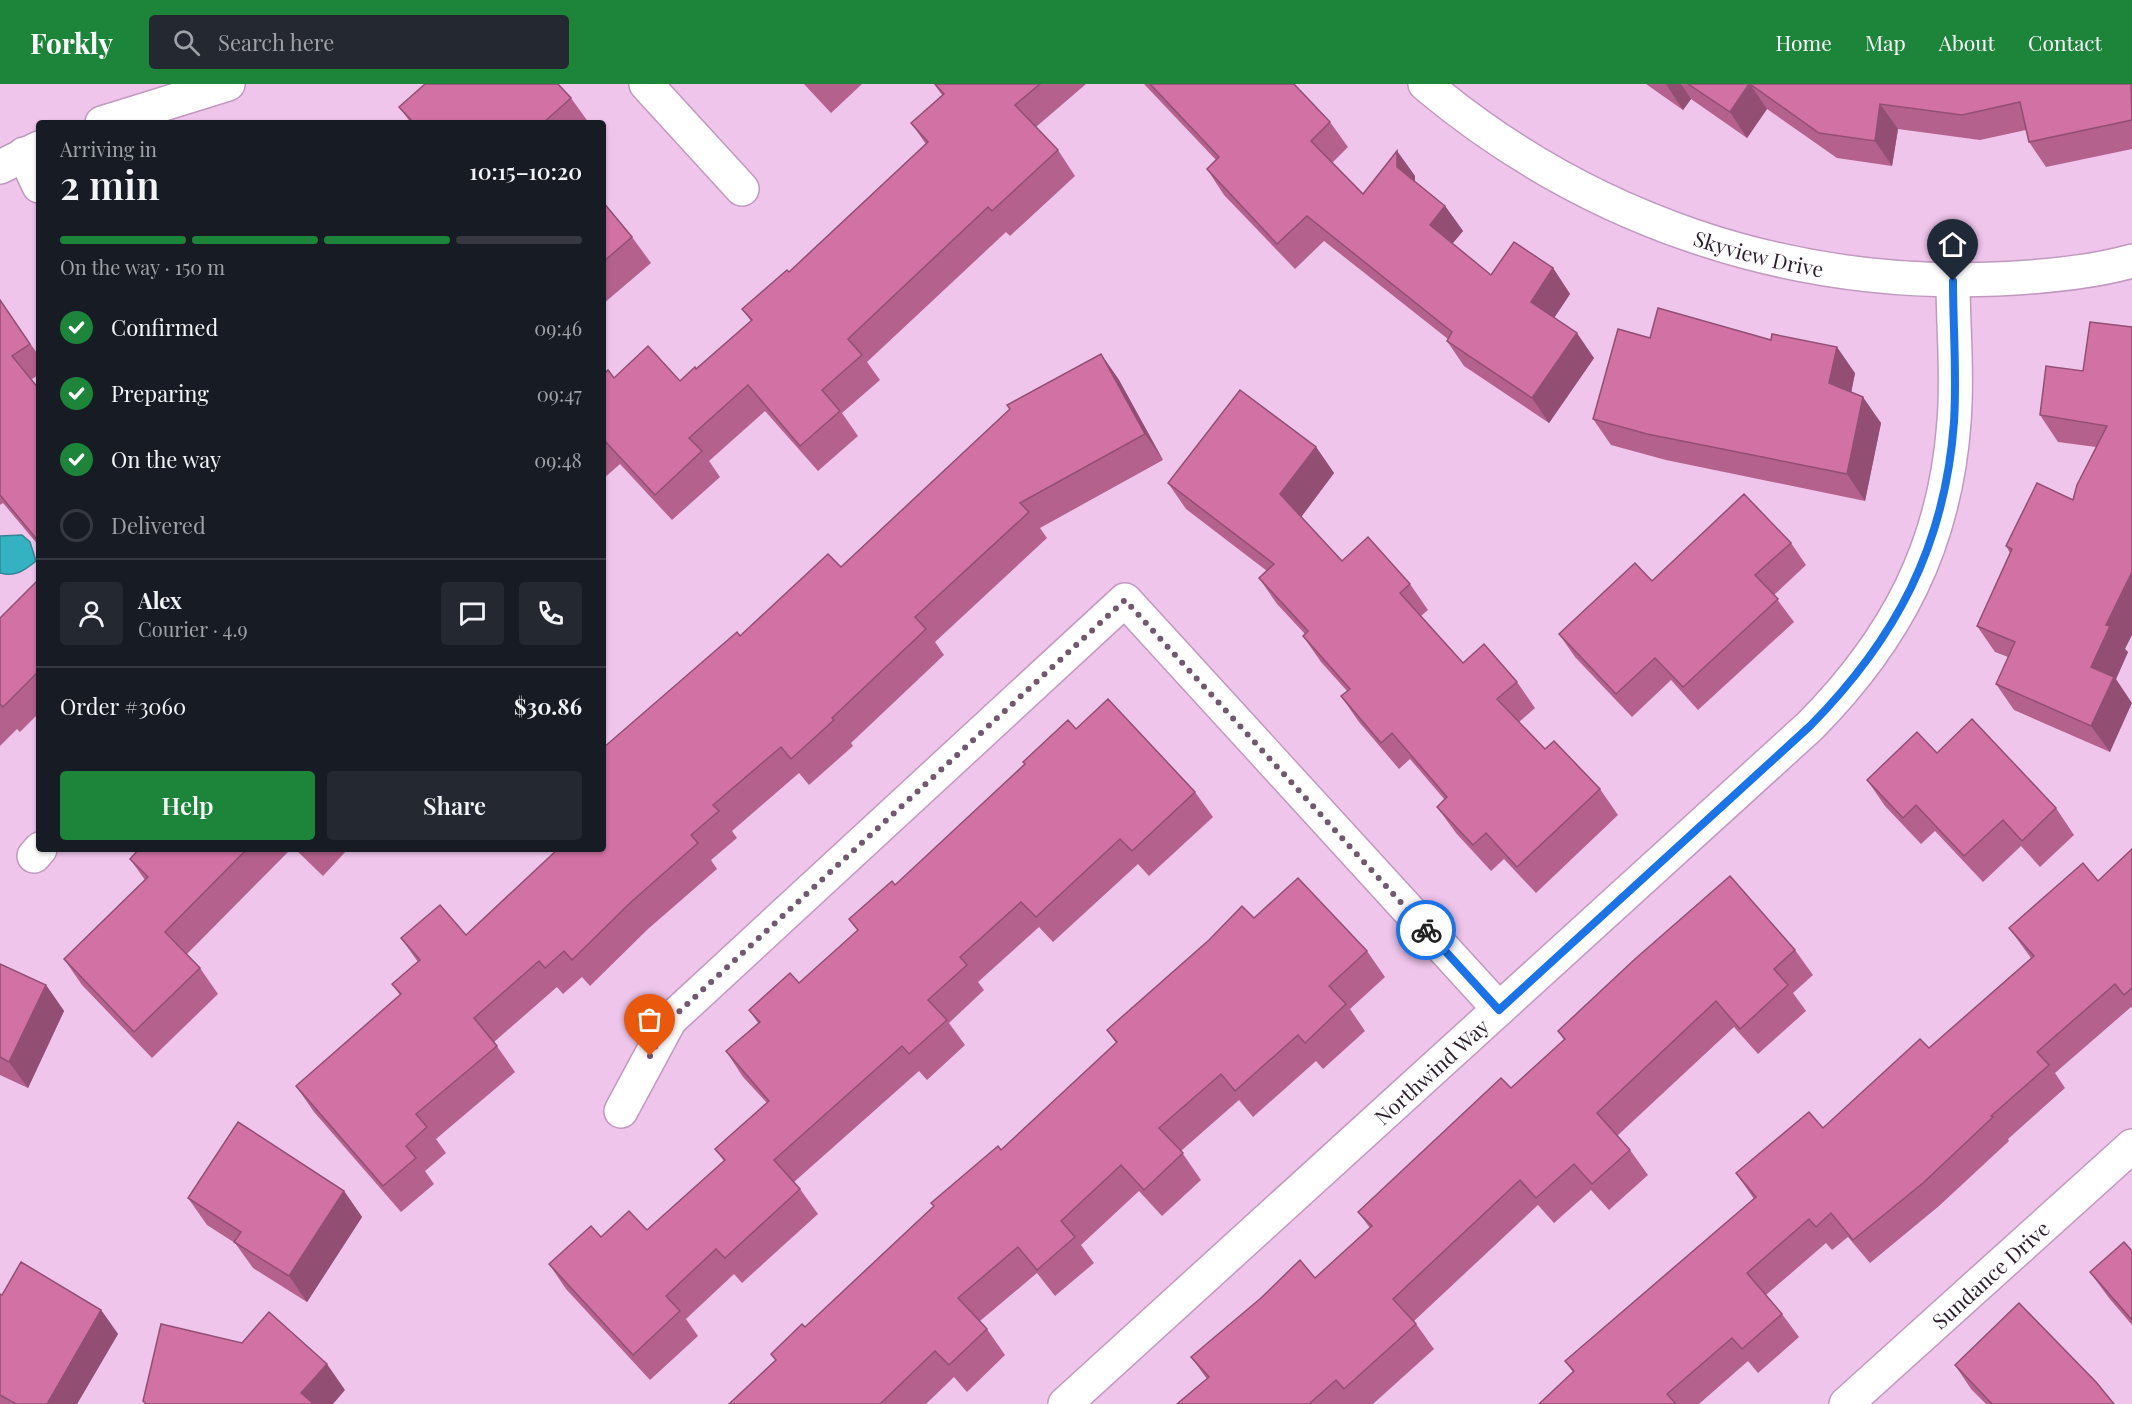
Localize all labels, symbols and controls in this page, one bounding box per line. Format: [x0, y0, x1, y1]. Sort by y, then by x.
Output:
search box [149, 15, 569, 69]
text: Forkly [30, 24, 113, 61]
icon: search [170, 26, 203, 59]
text: Search here [218, 27, 334, 57]
text: Home [1776, 28, 1832, 56]
text: Map [1865, 28, 1906, 56]
text: About [1939, 28, 1995, 56]
text: Contact [2028, 28, 2102, 56]
text: Arriving in [60, 135, 157, 162]
text: 10:15–10:20 [469, 156, 582, 186]
text: 2 min [60, 158, 160, 210]
pin [1927, 219, 1978, 281]
street label: Skyview Drive [1690, 223, 1826, 282]
icon: home [1936, 228, 1969, 261]
text: On the way · 150 m [60, 253, 225, 280]
icon: check [60, 311, 93, 344]
text: Confirmed [111, 312, 218, 342]
text: 09:46 [534, 314, 582, 341]
icon: check [60, 377, 93, 410]
text: Preparing [111, 378, 209, 408]
text: 09:47 [537, 380, 582, 407]
icon: check [60, 443, 93, 476]
text: On the way [111, 444, 221, 474]
text: 09:48 [534, 446, 582, 473]
text: Delivered [111, 510, 206, 540]
button: person [60, 582, 123, 645]
button: chat [441, 582, 504, 645]
button: phone [519, 582, 582, 645]
text: Alex [138, 585, 182, 615]
text: Courier · 4.9 [138, 615, 248, 642]
text: Order #3060 [60, 691, 186, 721]
text: $30.86 [514, 691, 582, 721]
button: Help [60, 771, 315, 840]
button: Share [327, 771, 582, 840]
courier [1396, 900, 1456, 960]
icon: bike [1410, 914, 1443, 947]
pin [624, 994, 675, 1056]
icon: bag [633, 1003, 666, 1036]
street label: Northwind Way [1368, 1011, 1495, 1130]
street label: Sundance Drive [1925, 1214, 2055, 1334]

